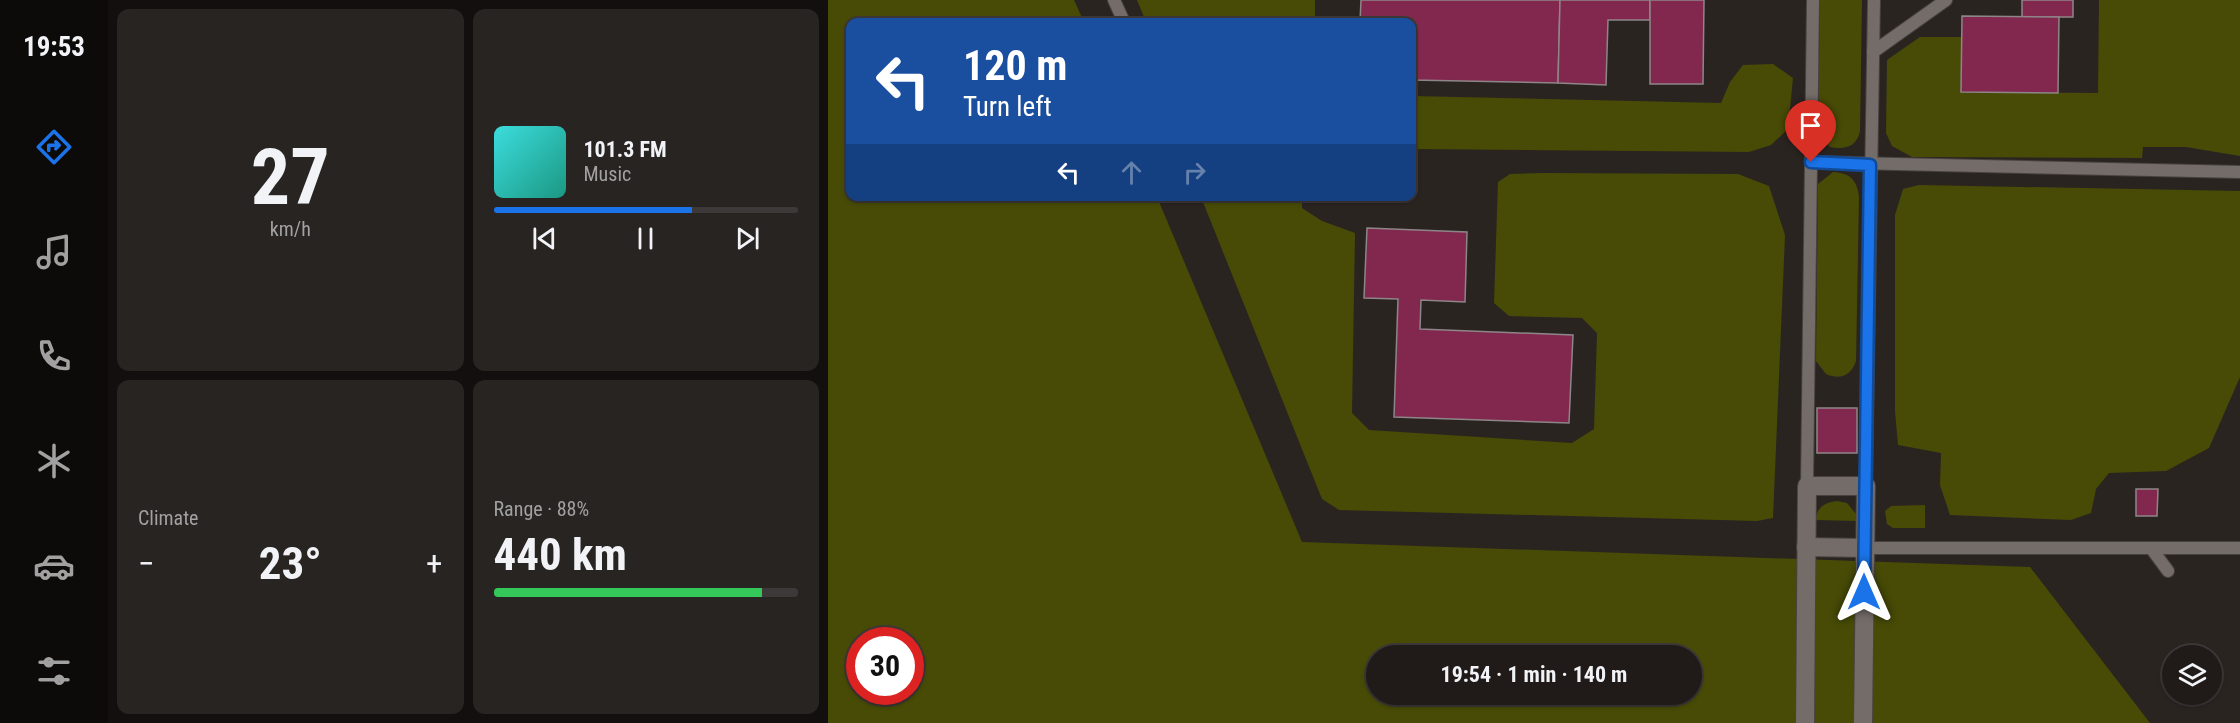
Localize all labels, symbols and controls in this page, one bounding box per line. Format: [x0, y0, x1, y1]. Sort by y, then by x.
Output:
text: 19:53 [23, 31, 85, 63]
text: 120 m [963, 41, 1068, 90]
icon: left [864, 42, 942, 120]
text: Turn left [963, 91, 1052, 123]
pin [1785, 100, 1836, 162]
icon: arrive [1794, 109, 1827, 142]
icon: directions [33, 126, 75, 168]
text: 27 [251, 132, 330, 223]
text: 101.3 FM [584, 137, 667, 162]
icon: left [1052, 156, 1085, 189]
icon: ahead [1115, 156, 1148, 189]
icon: right [1178, 156, 1211, 189]
text: Music [584, 162, 631, 186]
text: km/h [270, 217, 311, 241]
icon: previous [528, 222, 561, 255]
icon: pause [629, 222, 662, 255]
icon: next [731, 222, 764, 255]
icon: music [33, 231, 75, 273]
icon: phone [33, 335, 75, 377]
icon: climate [33, 440, 75, 482]
text: Range · 88% [494, 497, 589, 521]
text: Climate [138, 506, 198, 530]
text: 440 km [494, 528, 627, 581]
text: 23° [259, 537, 322, 590]
text: − [138, 544, 155, 583]
text: + [426, 544, 442, 583]
icon: car [33, 545, 75, 587]
position arrow [1832, 560, 1896, 624]
speed limit sign: 30 [846, 627, 924, 705]
map controls [2162, 645, 2222, 705]
button: layers [2162, 645, 2222, 705]
icon: filters [33, 650, 75, 692]
text: 19:54 · 1 min · 140 m [1441, 662, 1627, 687]

